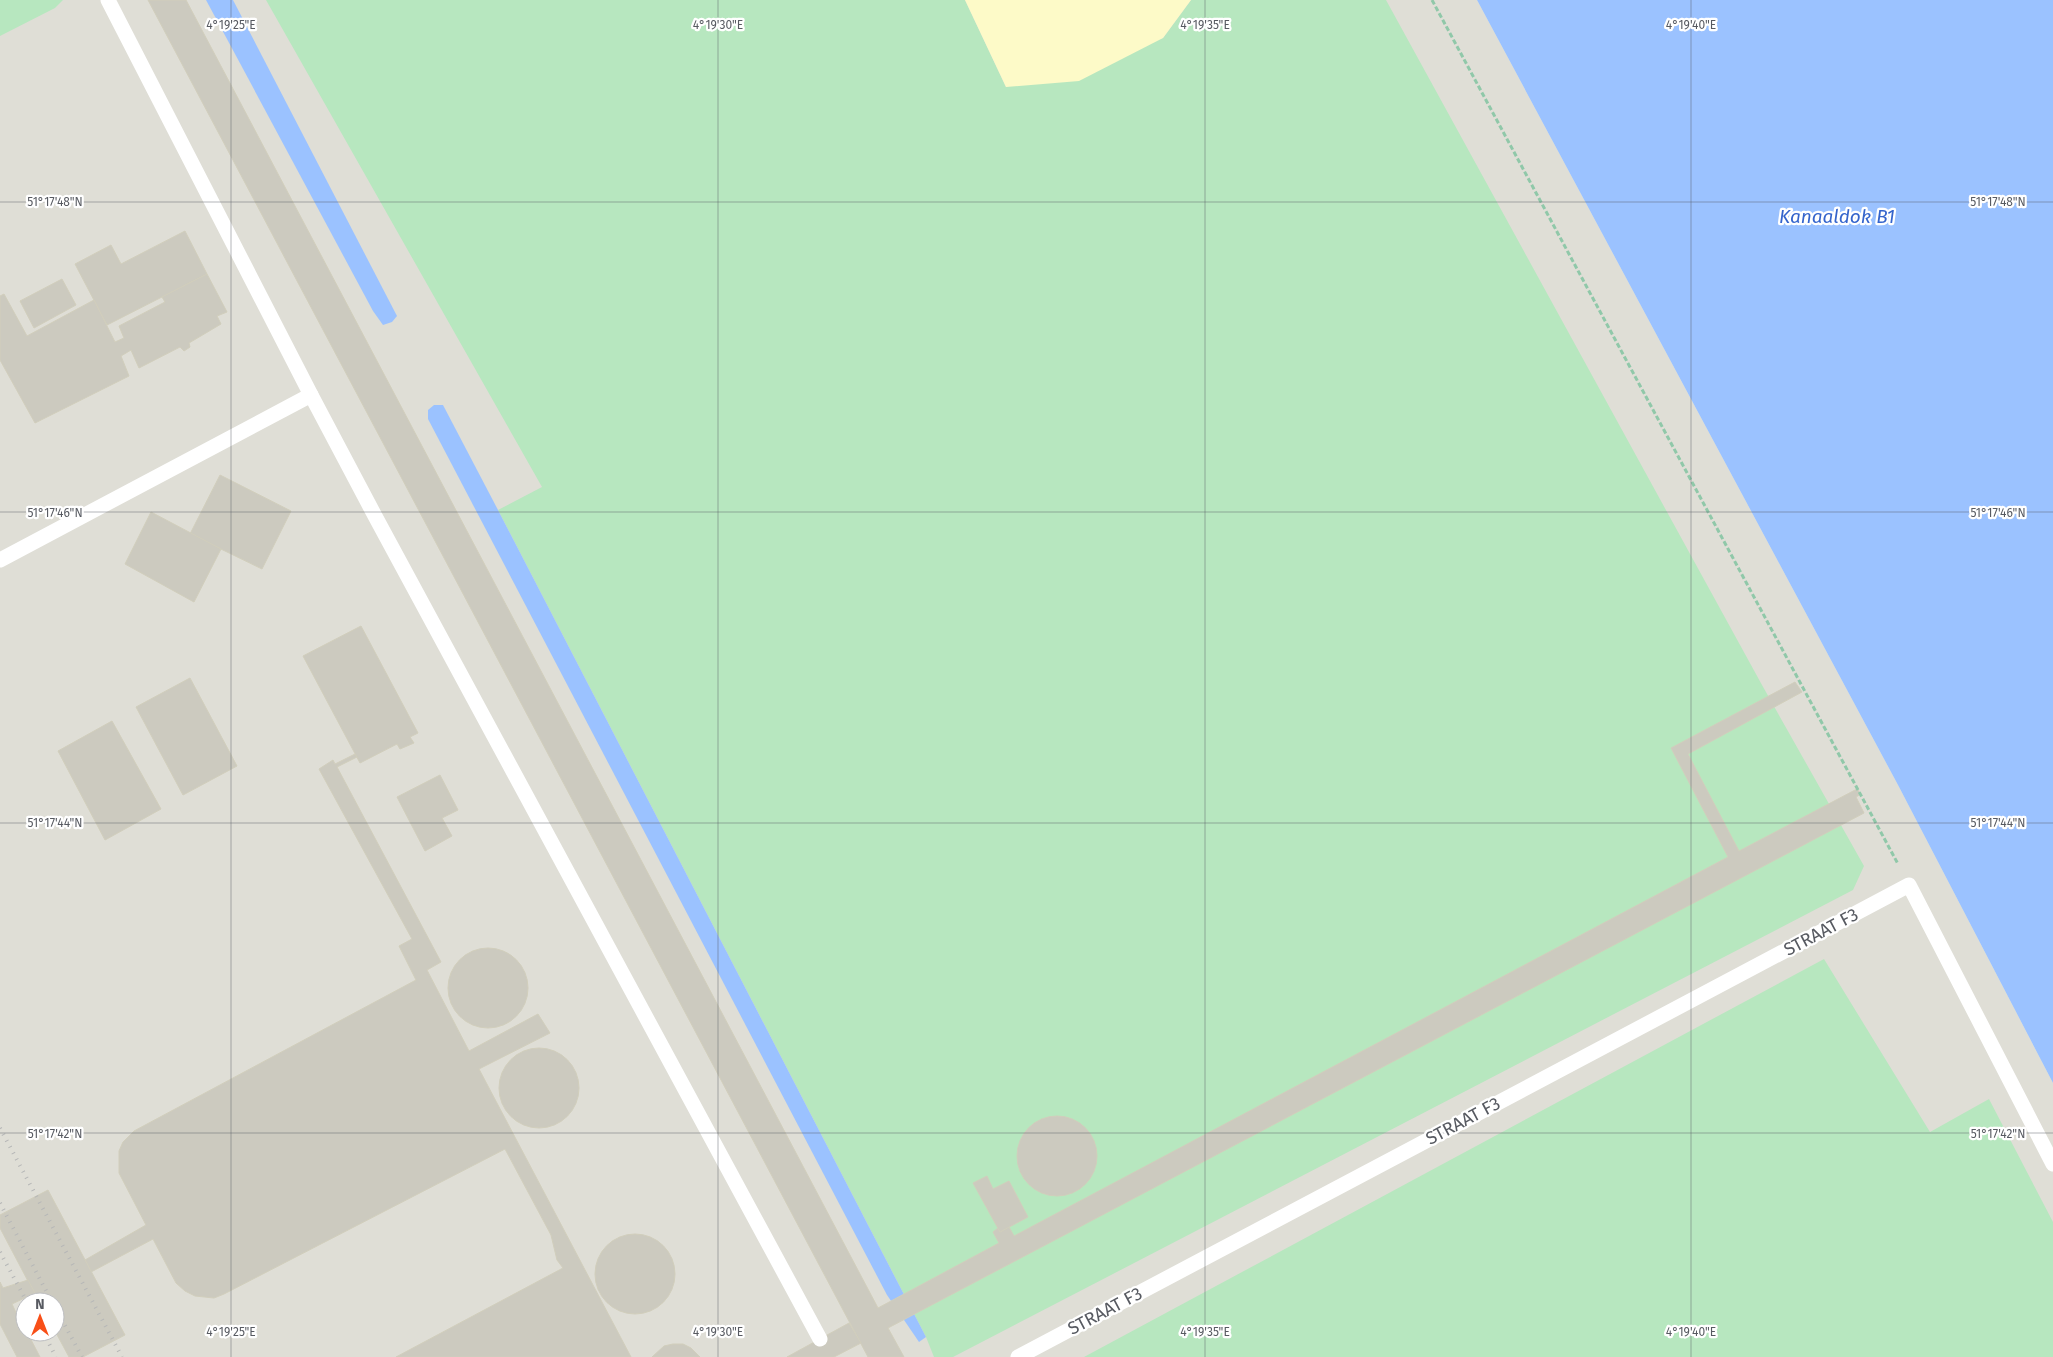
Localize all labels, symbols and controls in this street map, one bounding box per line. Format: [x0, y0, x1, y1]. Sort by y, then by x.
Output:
text: 4°19'25"E [206, 18, 256, 32]
text: 4°19'30"E [693, 18, 743, 32]
text: 4°19'35"E [1180, 18, 1230, 32]
text: 4°19'40"E [1666, 18, 1716, 32]
text: 51°17'48"N [27, 195, 83, 209]
text: 51°17'48"N [1970, 195, 2026, 209]
water label: Kanaaldok B1 [1779, 205, 1895, 228]
text: 51°17'46"N [27, 506, 83, 520]
text: 51°17'46"N [1970, 506, 2026, 520]
text: 51°17'44"N [28, 816, 82, 830]
text: 51°17'44"N [1971, 816, 2025, 830]
street label: STRAAT F3 [1780, 903, 1862, 961]
street label: STRAAT F3 [1422, 1092, 1504, 1150]
text: 51°17'42"N [28, 1127, 82, 1141]
text: 51°17'42"N [1971, 1127, 2025, 1141]
street label: STRAAT F3 [1064, 1282, 1146, 1340]
north arrow [15, 1292, 65, 1342]
text: N [35, 1296, 45, 1313]
text: 4°19'25"E [206, 1325, 256, 1339]
text: 4°19'30"E [693, 1325, 743, 1339]
text: 4°19'35"E [1180, 1325, 1230, 1339]
text: 4°19'40"E [1666, 1325, 1716, 1339]

